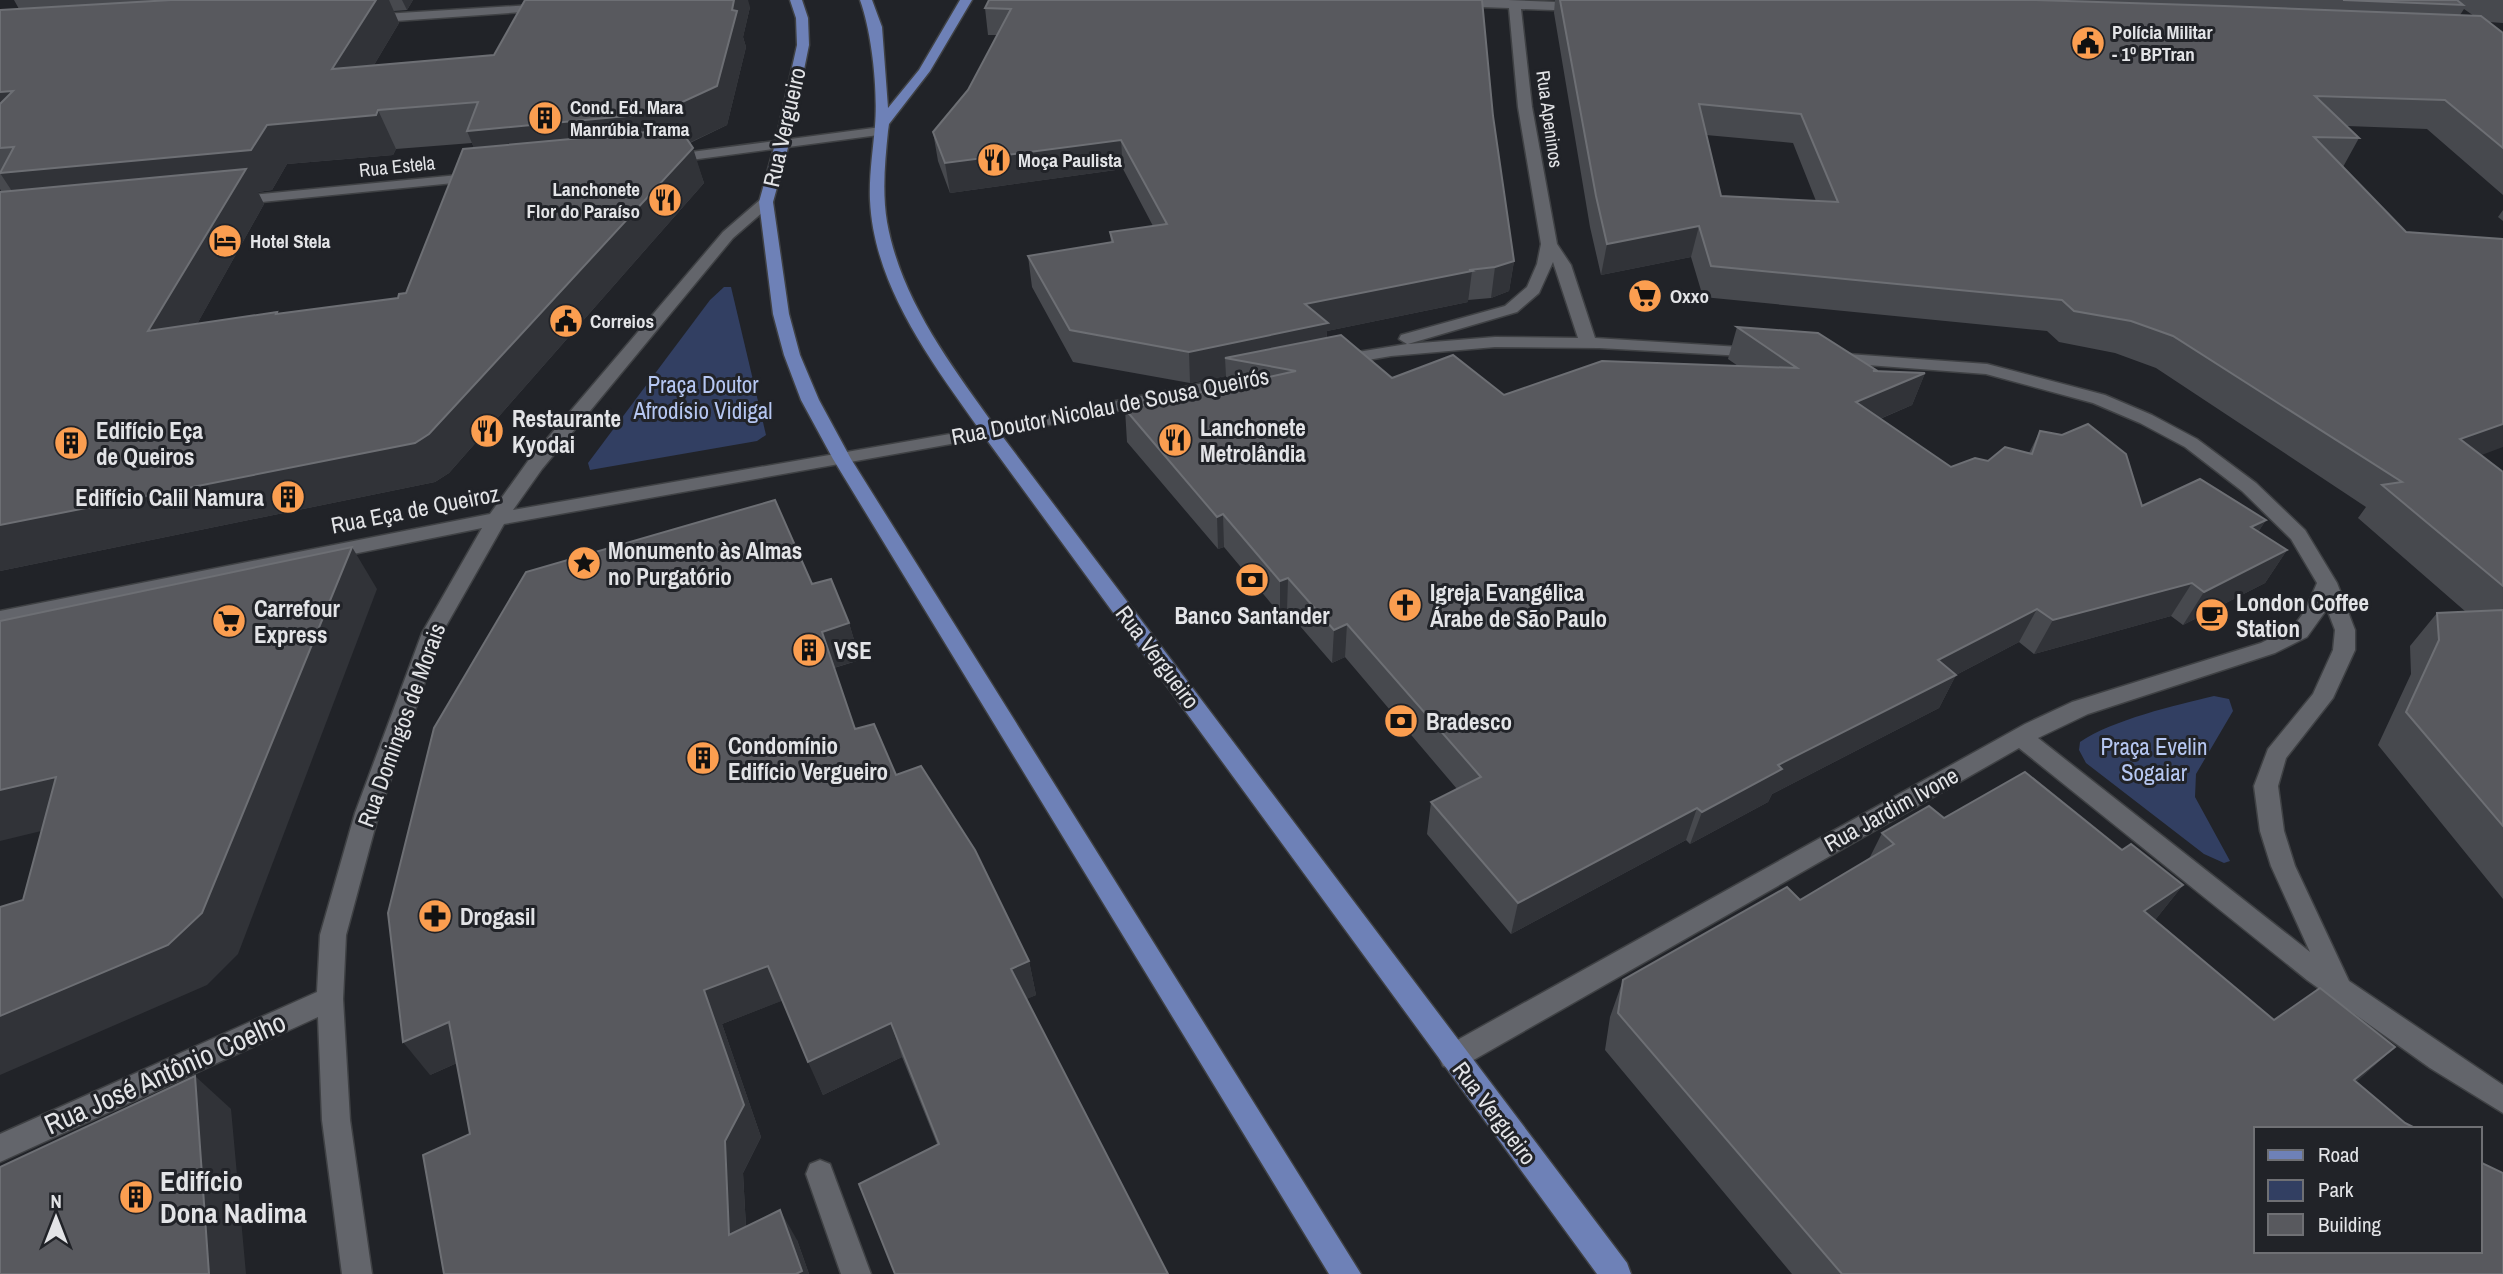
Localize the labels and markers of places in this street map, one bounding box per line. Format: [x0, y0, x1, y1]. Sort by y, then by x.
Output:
place label: Polícia Militar - 1º BPTran [2112, 19, 2212, 67]
public building icon: Polícia Militar - 1º BPTran [2069, 24, 2107, 62]
place label: Cond. Ed. Mara Manrúbia Trama [570, 94, 690, 142]
building icon: Cond. Ed. Mara Manrúbia Trama [526, 99, 564, 137]
restaurant icon: Moça Paulista [975, 141, 1013, 179]
place label: Moça Paulista [1018, 147, 1122, 173]
place label: Lanchonete Flor do Paraíso [527, 176, 640, 224]
restaurant icon: Lanchonete Flor do Paraíso [646, 181, 684, 219]
hotel icon: Hotel Stela [206, 222, 244, 260]
place label: Hotel Stela [250, 228, 331, 254]
supermarket icon: Oxxo [1626, 277, 1664, 315]
place label: Oxxo [1670, 283, 1709, 309]
public building icon: Correios [547, 302, 585, 340]
place label: Correios [590, 308, 654, 334]
place label: Restaurante Kyodai [512, 403, 621, 460]
restaurant icon: Restaurante Kyodai [468, 412, 506, 450]
place label: Lanchonete Metrolândia [1200, 412, 1306, 469]
place label: Edifício Eça de Queiros [96, 415, 203, 472]
restaurant icon: Lanchonete Metrolândia [1156, 421, 1194, 459]
building icon: Edifício Eça de Queiros [52, 424, 90, 462]
building icon: Edifício Calil Namura [269, 478, 307, 516]
place label: Edifício Calil Namura [75, 482, 265, 513]
place label: Monumento às Almas no Purgatório [608, 535, 802, 592]
place icon: Monumento às Almas no Purgatório [565, 544, 603, 582]
bank icon: Banco Santander [1233, 561, 1271, 599]
place label: Igreja Evangélica Árabe de São Paulo [1430, 577, 1607, 634]
church icon: Igreja Evangélica Árabe de São Paulo [1386, 586, 1424, 624]
place label: London Coffee Station [2236, 587, 2369, 644]
place label: Carrefour Express [254, 593, 341, 650]
cafe icon: London Coffee Station [2193, 596, 2231, 634]
place label: Banco Santander [1174, 600, 1330, 631]
supermarket icon: Carrefour Express [210, 602, 248, 640]
building icon: VSE [790, 631, 828, 669]
place label: VSE [834, 635, 872, 666]
bank icon: Bradesco [1382, 702, 1420, 740]
place label: Bradesco [1426, 706, 1512, 737]
place label: Condomínio Edifício Vergueiro [728, 730, 888, 787]
building icon: Condomínio Edifício Vergueiro [684, 739, 722, 777]
pharmacy icon: Drogasil [416, 897, 454, 935]
place label: Drogasil [460, 901, 535, 932]
place label: Edifício Dona Nadima [160, 1162, 307, 1232]
building icon: Edifício Dona Nadima [117, 1178, 155, 1216]

